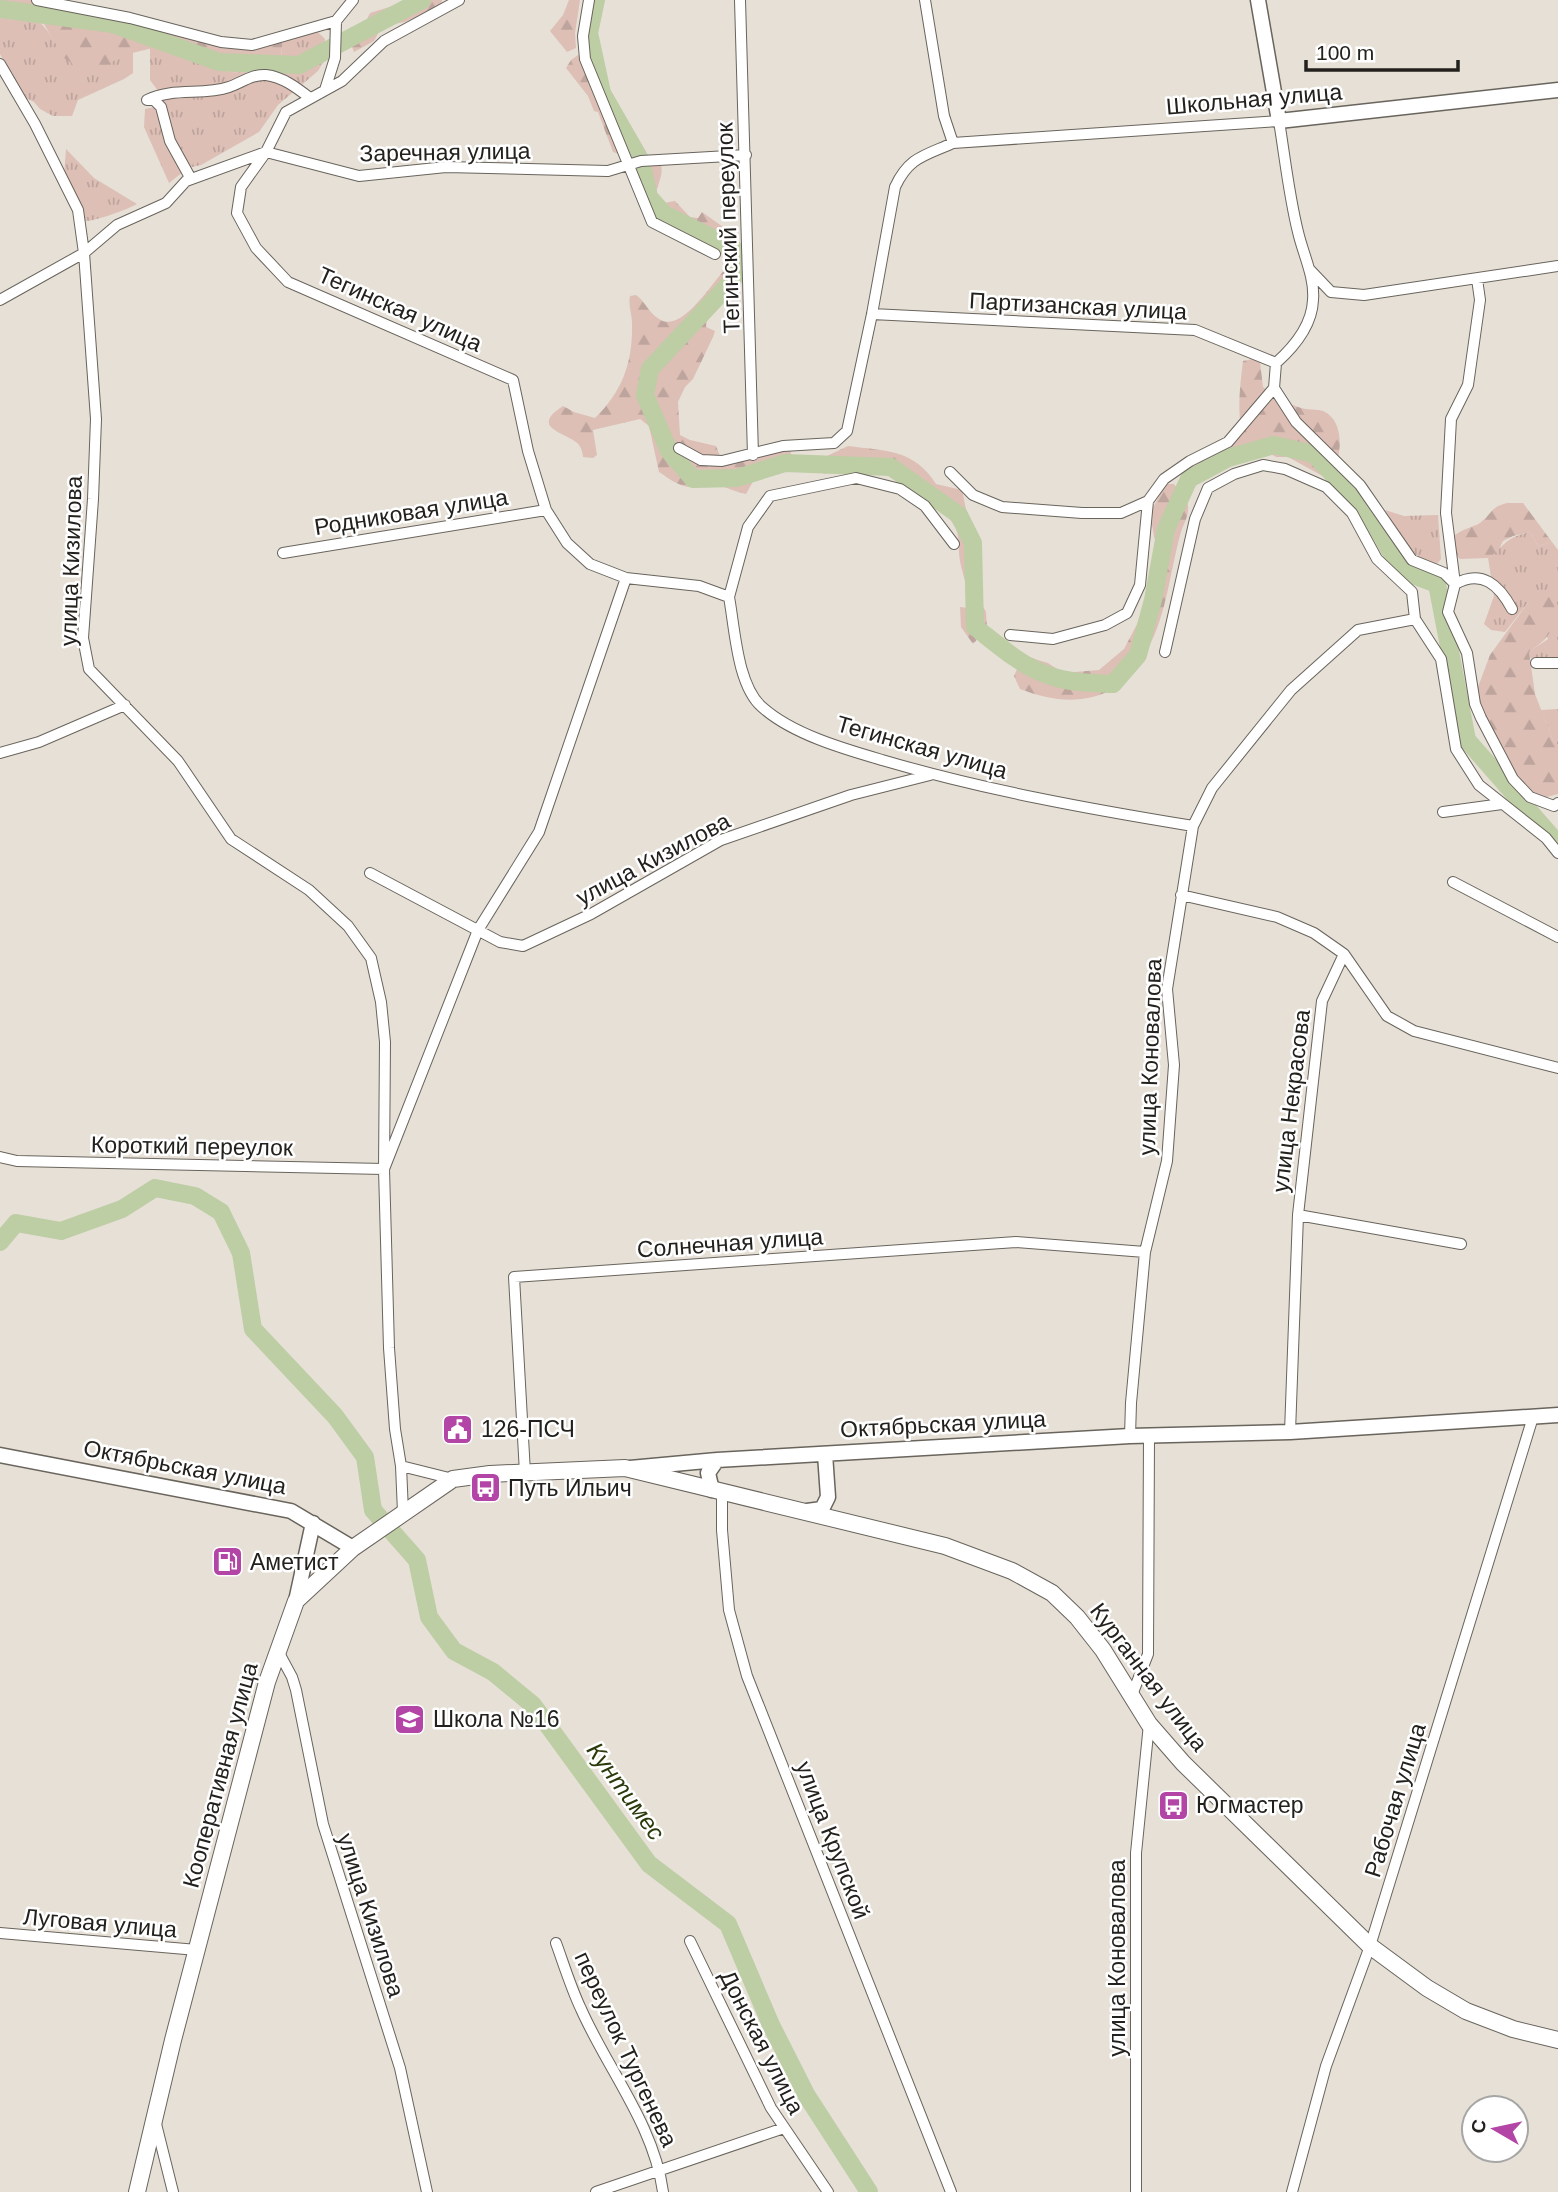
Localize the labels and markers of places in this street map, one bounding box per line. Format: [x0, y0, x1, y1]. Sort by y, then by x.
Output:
public building icon: 126-ПСЧ [441, 1412, 475, 1446]
place label: 126-ПСЧ [481, 1416, 575, 1442]
bus stop icon: Путь Ильич [468, 1471, 502, 1505]
place label: Путь Ильич [508, 1475, 632, 1501]
fuel station icon: Аметист [210, 1545, 244, 1579]
place label: Аметист [250, 1549, 339, 1575]
school or university icon: Школа №16 [393, 1702, 427, 1736]
place label: Школа №16 [433, 1706, 560, 1732]
bus stop icon: Югмастер [1156, 1788, 1190, 1822]
place label: Югмастер [1196, 1792, 1304, 1818]

